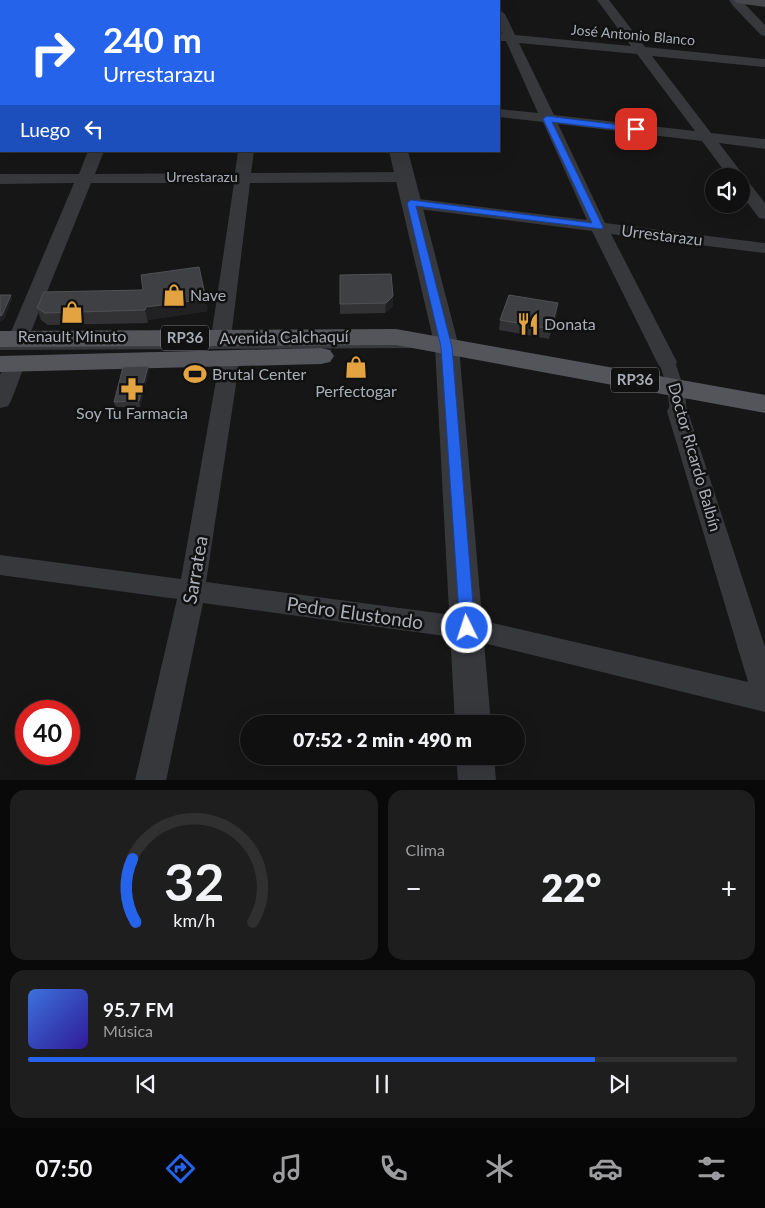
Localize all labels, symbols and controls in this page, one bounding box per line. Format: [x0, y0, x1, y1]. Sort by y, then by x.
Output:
text: 240 m [103, 18, 202, 60]
icon: right [20, 20, 85, 85]
street label: José Antonio Blanco [570, 21, 696, 48]
text: Urrestarazu [103, 60, 215, 87]
pin [615, 108, 657, 150]
icon: left [80, 115, 108, 143]
icon: arrive [622, 115, 650, 143]
text: Luego [20, 118, 70, 141]
street label: Urrestarazu [166, 168, 238, 185]
map controls [705, 168, 750, 213]
button: sound [705, 168, 750, 213]
street label: Urrestarazu [620, 220, 704, 249]
shop icon: Nave [161, 282, 187, 308]
place label: Nave [190, 285, 226, 304]
shop icon: Renault Minuto [59, 299, 85, 325]
restaurant icon: Donata [515, 311, 541, 337]
place label: Donata [544, 314, 596, 333]
place label: Renault Minuto [18, 326, 126, 345]
road number: RP36 [161, 326, 209, 350]
street label: Avenida Calchaquí [219, 326, 350, 347]
shop icon: Perfectogar [343, 354, 369, 380]
sports icon: Brutal Center [182, 361, 208, 387]
place label: Brutal Center [212, 364, 306, 383]
road number: RP36 [611, 368, 659, 392]
pharmacy icon: Soy Tu Farmacia [119, 376, 145, 402]
street label: Doctor Ricardo Balbín [665, 380, 726, 533]
place label: Perfectogar [315, 381, 397, 400]
place label: Soy Tu Farmacia [76, 403, 188, 422]
street label: Sarratea [177, 534, 212, 606]
street label: Pedro Elustondo [285, 592, 425, 633]
position arrow [440, 601, 492, 653]
speed limit sign: 40 [15, 700, 80, 765]
text: 07:52 · 2 min · 490 m [293, 728, 472, 751]
text: Clima [406, 840, 445, 859]
text: 32 [164, 850, 224, 912]
text: 22° [541, 864, 601, 910]
text: − [406, 871, 422, 905]
text: + [721, 871, 737, 905]
text: km/h [173, 909, 215, 931]
text: 95.7 FM [103, 998, 174, 1021]
text: Música [103, 1021, 153, 1040]
icon: previous [132, 1070, 160, 1098]
icon: pause [368, 1070, 396, 1098]
icon: next [605, 1070, 633, 1098]
icon: directions [163, 1151, 198, 1186]
icon: music [270, 1151, 305, 1186]
icon: phone [376, 1151, 411, 1186]
icon: climate [482, 1151, 517, 1186]
icon: car [588, 1151, 623, 1186]
icon: filters [694, 1151, 729, 1186]
text: 07:50 [36, 1155, 92, 1182]

